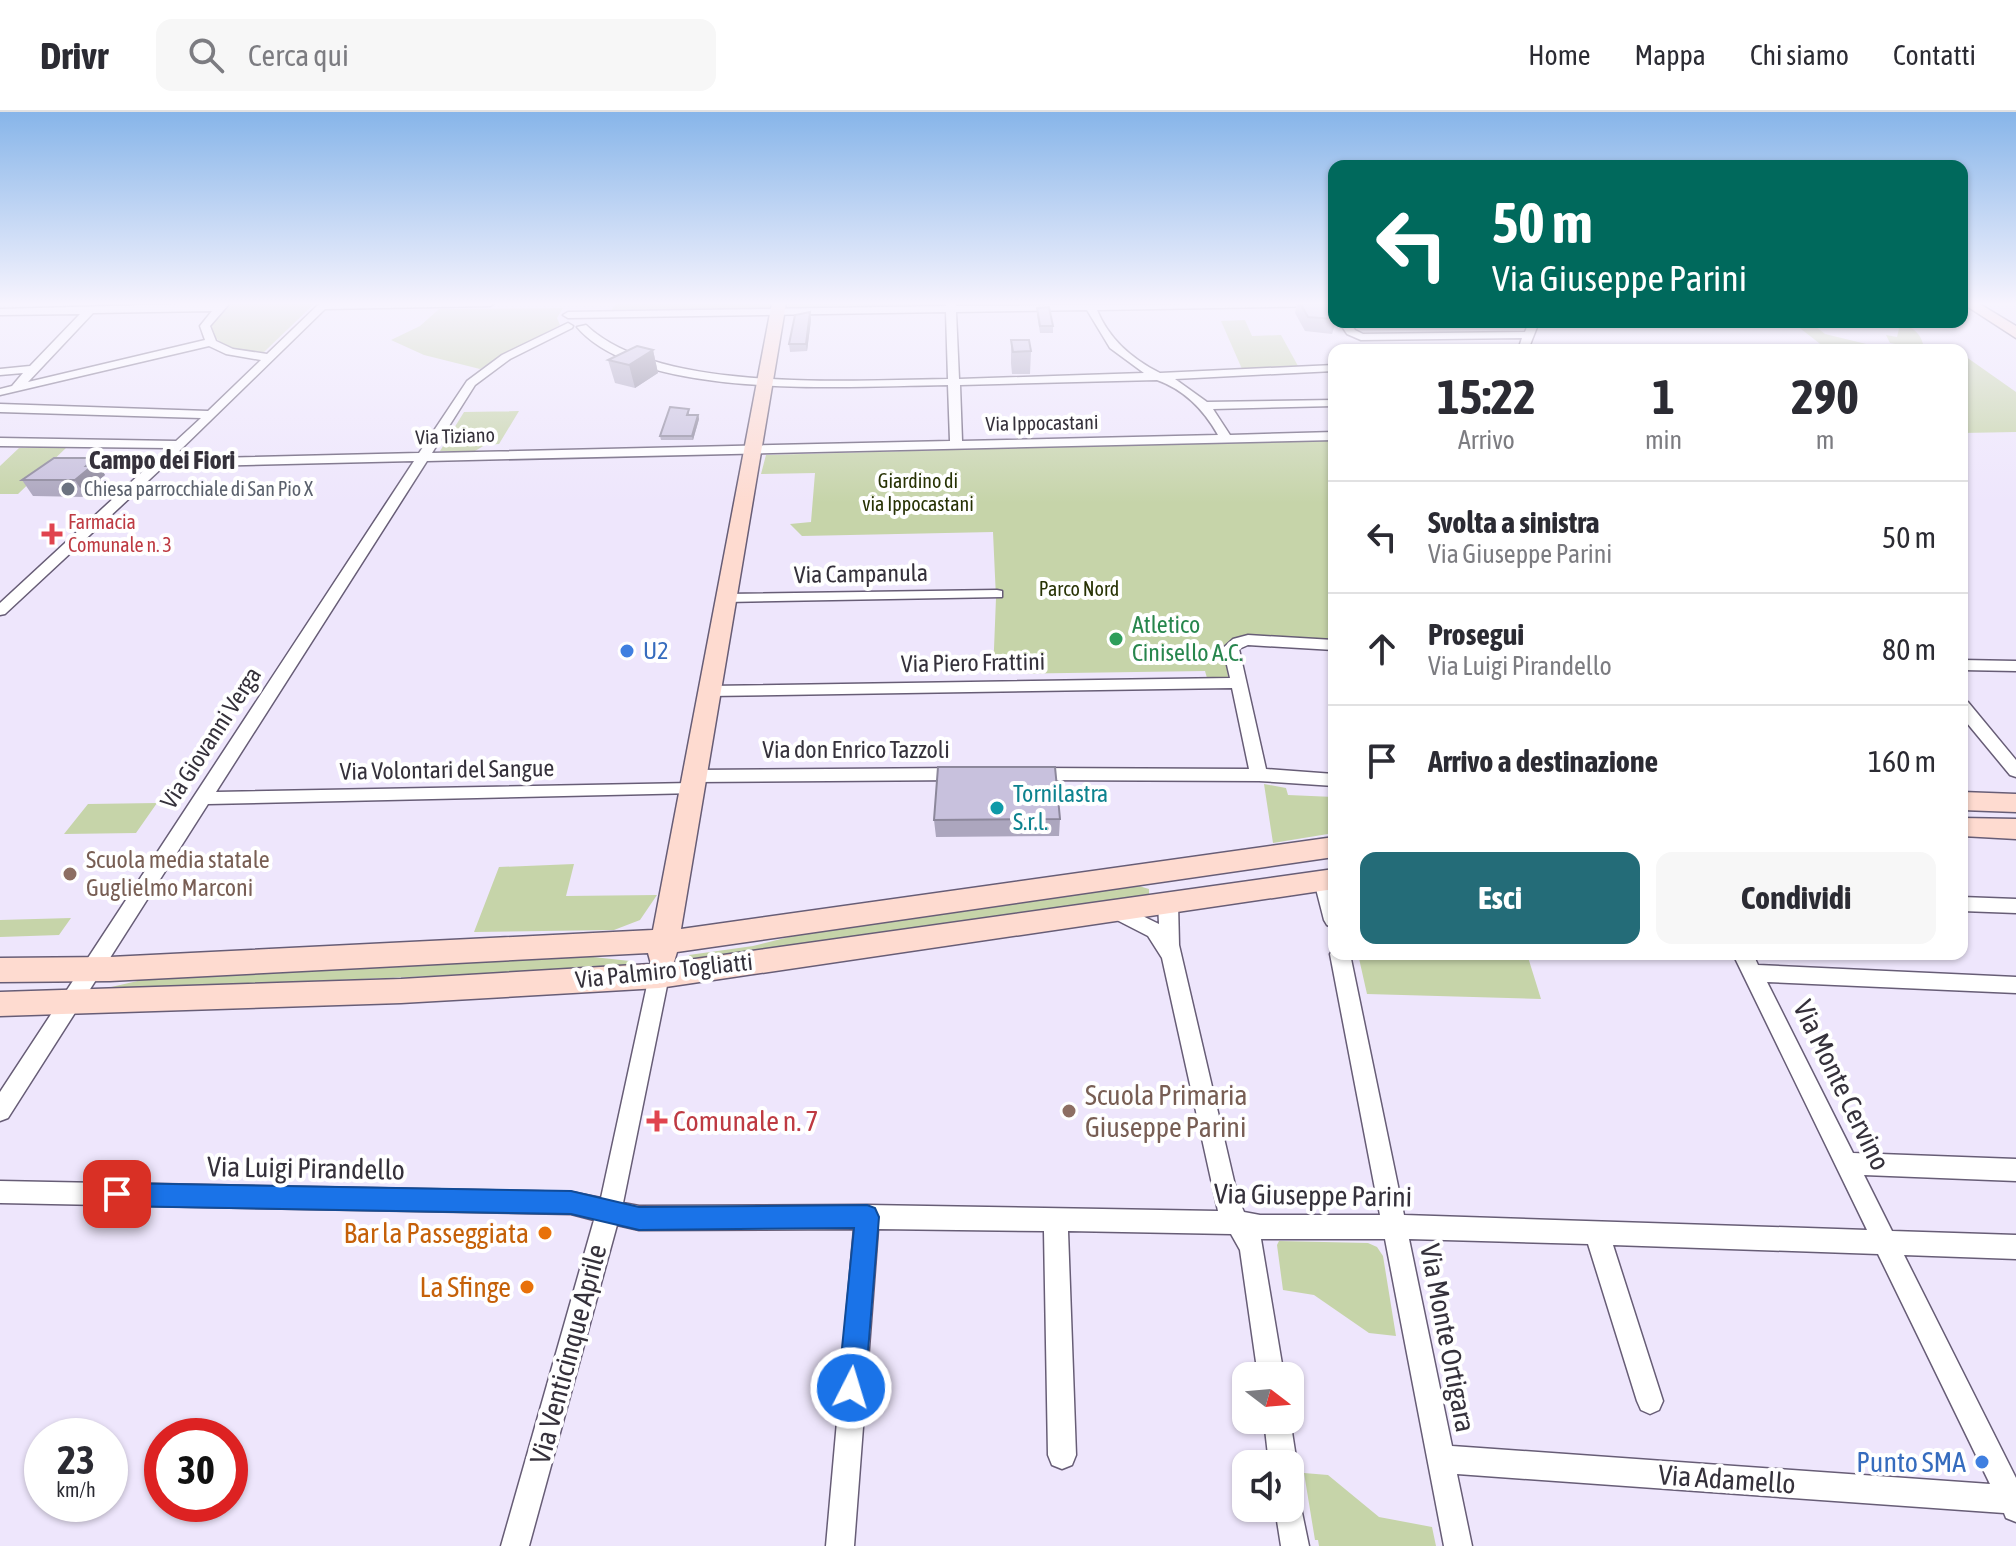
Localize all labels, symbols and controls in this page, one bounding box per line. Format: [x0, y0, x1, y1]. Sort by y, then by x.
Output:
search box [156, 19, 716, 91]
icon: search [184, 33, 228, 77]
text: Drivr [40, 34, 108, 77]
text: Cerca qui [248, 38, 349, 72]
text: Home [1528, 39, 1591, 71]
text: Mappa [1635, 39, 1706, 71]
text: Chi siamo [1750, 39, 1849, 71]
text: Contatti [1893, 39, 1976, 71]
text: 50 m [1492, 191, 1593, 255]
icon: left [1360, 192, 1464, 296]
text: Via Giuseppe Parini [1492, 257, 1747, 299]
text: 15:22 [1437, 369, 1536, 424]
text: 1 [1652, 369, 1675, 424]
text: 290 [1791, 369, 1859, 424]
street label: Via Ippocastani [985, 410, 1099, 435]
street label: Via Tiziano [415, 423, 495, 448]
text: Arrivo [1458, 425, 1515, 455]
text: min [1645, 425, 1682, 455]
text: m [1816, 425, 1834, 455]
district label: Campo dei Fiori [89, 445, 235, 475]
park label: Giardino di via Ippocastani [862, 469, 974, 515]
place label: Chiesa parrocchiale di San Pio X [84, 477, 313, 500]
marker: Chiesa parrocchiale di San Pio X [59, 480, 77, 498]
text: Svolta a sinistra [1428, 505, 1600, 539]
place label: Farmacia Comunale n. 3 [68, 510, 172, 556]
icon: left [1360, 515, 1404, 559]
text: 50 m [1882, 520, 1936, 554]
marker: Farmacia Comunale n. 3 [43, 525, 61, 543]
text: Via Giuseppe Parini [1428, 539, 1612, 569]
street label: Via Campanula [794, 559, 928, 588]
park label: Parco Nord [1039, 577, 1119, 600]
place label: Atletico Cinisello A.C. [1132, 611, 1243, 666]
text: Prosegui [1428, 617, 1524, 651]
icon: ahead [1360, 627, 1404, 671]
marker: Atletico Cinisello A.C. [1107, 630, 1125, 648]
text: 80 m [1882, 632, 1936, 666]
place label: U2 [643, 637, 668, 664]
marker: U2 [618, 642, 636, 660]
street label: Via Piero Frattini [901, 648, 1045, 677]
text: Via Luigi Pirandello [1428, 651, 1612, 681]
street label: Via Giovanni Verga [155, 662, 266, 814]
street label: Via don Enrico Tazzoli [762, 736, 950, 763]
icon: arrive [1360, 739, 1404, 783]
text: Arrivo a destinazione [1428, 744, 1658, 778]
text: 160 m [1868, 744, 1936, 778]
street label: Via Volontari del Sangue [339, 754, 555, 785]
place label: Tornilastra S.r.l. [1013, 780, 1108, 835]
marker: Tornilastra S.r.l. [988, 799, 1006, 817]
place label: Scuola media statale Guglielmo Marconi [86, 846, 270, 901]
button: Esci [1360, 852, 1640, 944]
button: Condividi [1656, 852, 1936, 944]
marker: Scuola media statale Guglielmo Marconi [61, 865, 79, 883]
street label: Via Palmiro Togliatti [574, 948, 754, 993]
street label: Via Monte Cervino [1787, 995, 1897, 1175]
place label: Scuola Primaria Giuseppe Parini [1085, 1079, 1247, 1143]
marker: Scuola Primaria Giuseppe Parini [1060, 1102, 1078, 1120]
place label: Comunale n. 7 [673, 1105, 818, 1137]
marker: Comunale n. 7 [648, 1112, 666, 1130]
street label: Via Luigi Pirandello [207, 1150, 405, 1186]
pin [83, 1160, 151, 1228]
icon: arrive [95, 1172, 139, 1216]
street label: Via Giuseppe Parini [1214, 1177, 1412, 1213]
place label: Bar la Passeggiata [344, 1217, 529, 1249]
marker: Bar la Passeggiata [536, 1224, 554, 1242]
street label: Via Venticinque Aprile [523, 1241, 613, 1467]
street label: Via Monte Ortigara [1414, 1241, 1482, 1435]
place label: La Sfinge [420, 1271, 511, 1303]
marker: La Sfinge [518, 1278, 536, 1296]
position arrow [809, 1346, 893, 1430]
north arrow [1232, 1362, 1304, 1434]
map controls [1232, 1362, 1304, 1522]
speed limit sign: 30 [144, 1418, 248, 1522]
text: 23 [57, 1437, 95, 1482]
place label: Punto SMA [1856, 1446, 1966, 1478]
button: sound [1232, 1450, 1304, 1522]
marker: Punto SMA [1973, 1453, 1991, 1471]
street label: Via Adamello [1657, 1458, 1797, 1500]
text: km/h [56, 1478, 96, 1501]

